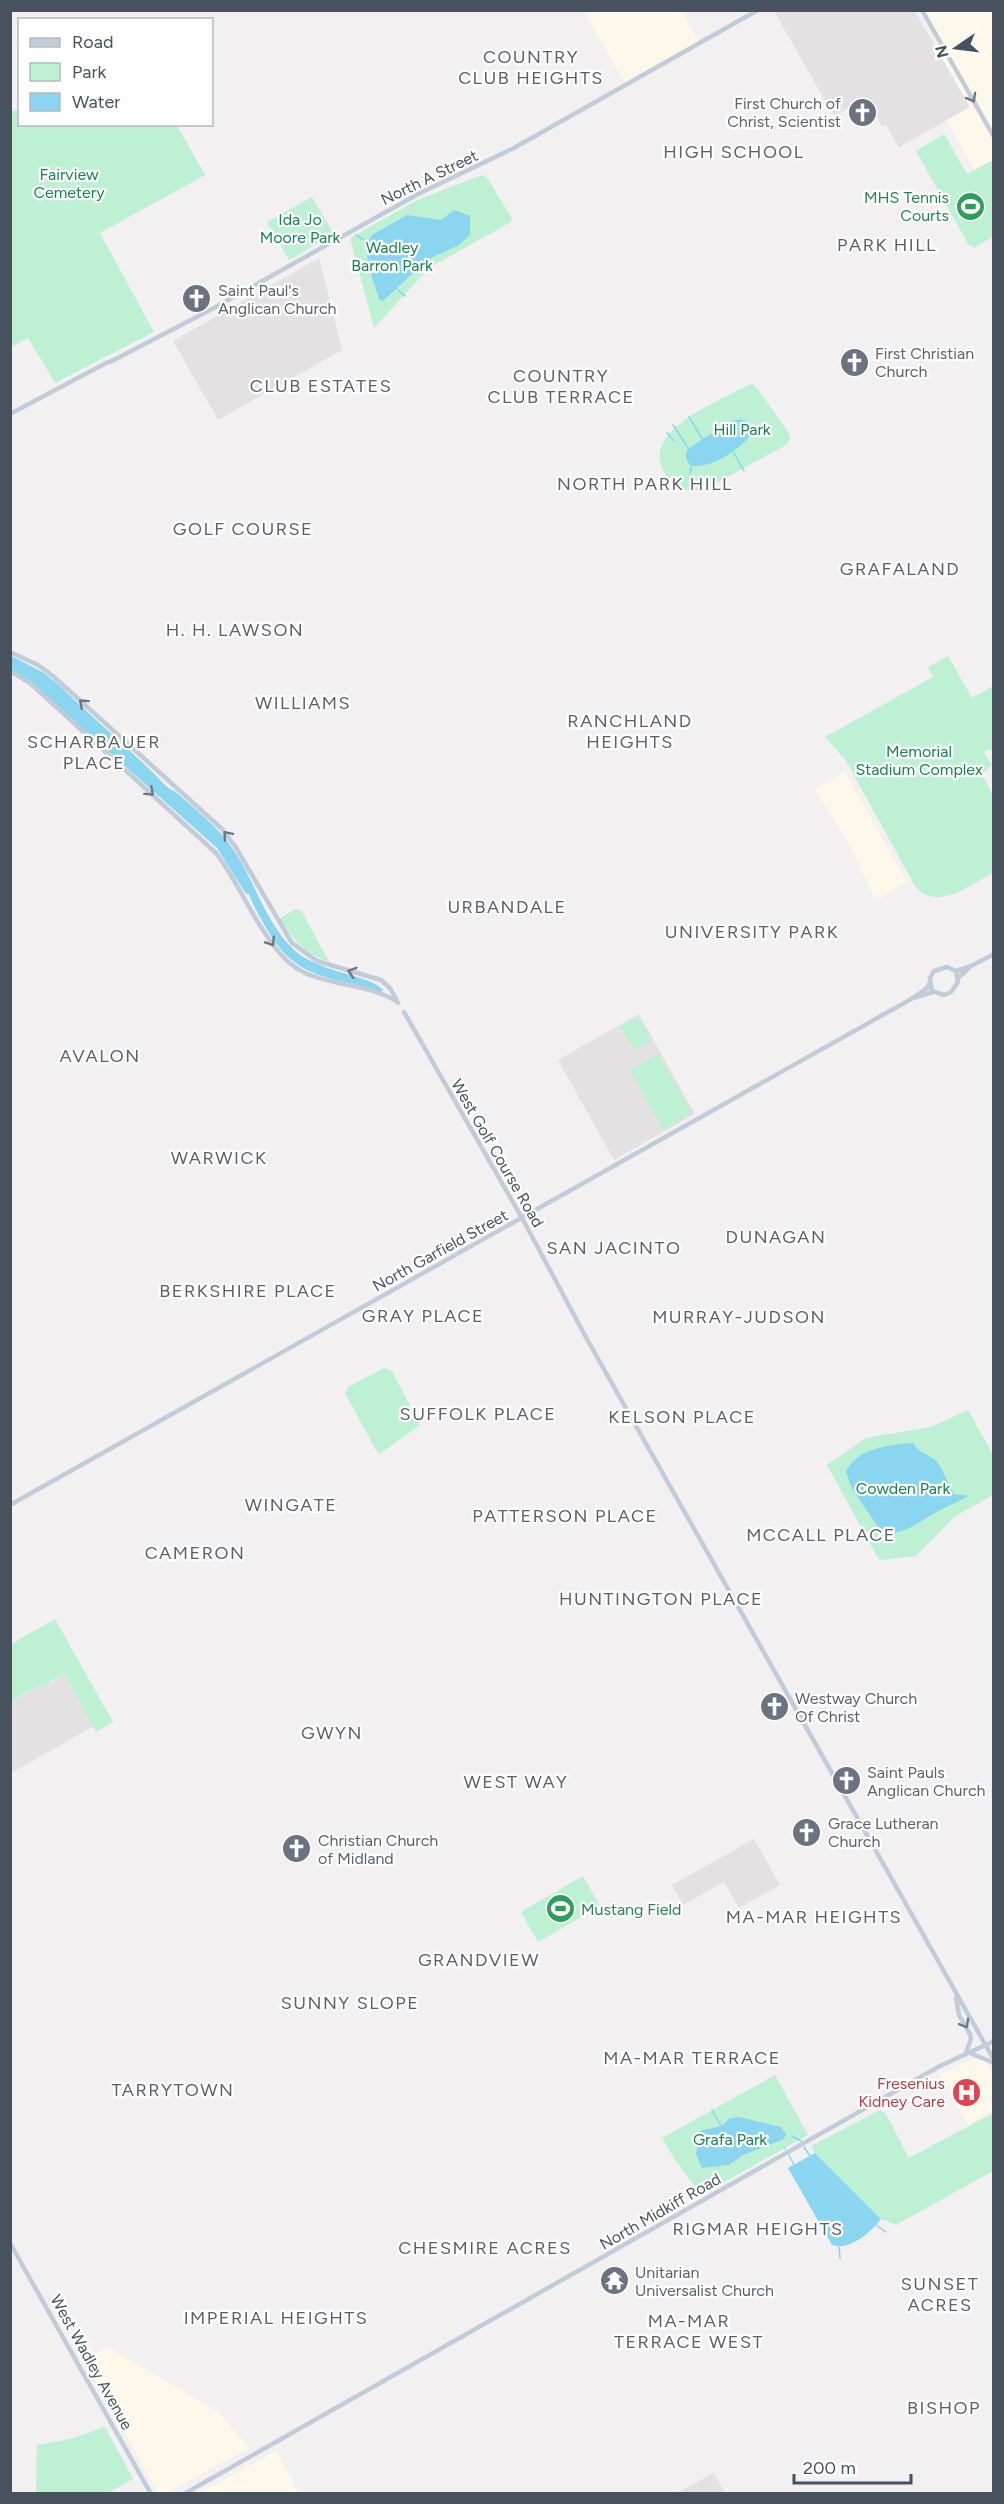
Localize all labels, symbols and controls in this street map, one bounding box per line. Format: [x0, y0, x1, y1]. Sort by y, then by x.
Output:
legend [18, 18, 213, 126]
north arrow [926, 18, 986, 78]
text: Road [72, 31, 113, 53]
text: N [931, 43, 953, 60]
district label: COUNTRY CLUB HEIGHTS [458, 46, 604, 89]
text: Park [72, 61, 107, 83]
text: Water [72, 91, 120, 113]
one-way arrow [965, 92, 976, 102]
place label: First Church of Christ, Scientist [727, 94, 841, 131]
church icon: First Church of Christ, Scientist [846, 96, 878, 128]
district label: HIGH SCHOOL [663, 141, 805, 163]
street label: North A Street [378, 146, 481, 209]
park label: Fairview Cemetery [33, 165, 105, 202]
place label: MHS Tennis Courts [864, 188, 949, 225]
sports icon: MHS Tennis Courts [954, 190, 986, 222]
park label: Ida Jo Moore Park [260, 210, 341, 247]
district label: PARK HILL [837, 234, 937, 256]
park label: Wadley Barron Park [351, 238, 433, 275]
place label: Saint Paul's Anglican Church [218, 281, 337, 318]
church icon: Saint Paul's Anglican Church [181, 283, 213, 315]
place label: First Christian Church [875, 344, 974, 381]
church icon: First Christian Church [838, 346, 870, 378]
district label: COUNTRY CLUB TERRACE [487, 365, 635, 408]
district label: CLUB ESTATES [250, 375, 392, 397]
park label: Hill Park [713, 420, 771, 439]
district label: NORTH PARK HILL [557, 473, 733, 495]
district label: GOLF COURSE [173, 518, 313, 540]
district label: GRAFALAND [840, 558, 960, 580]
district label: H. H. LAWSON [166, 619, 304, 641]
district label: WILLIAMS [255, 692, 351, 714]
one-way arrow [79, 699, 90, 710]
district label: RANCHLAND HEIGHTS [567, 710, 693, 753]
district label: SCHARBAUER PLACE [27, 731, 161, 774]
park label: Memorial Stadium Complex [855, 742, 983, 779]
one-way arrow [143, 785, 154, 796]
one-way arrow [223, 831, 234, 842]
district label: URBANDALE [447, 896, 567, 918]
district label: UNIVERSITY PARK [665, 921, 839, 943]
one-way arrow [264, 935, 275, 946]
one-way arrow [348, 967, 358, 980]
district label: AVALON [59, 1045, 141, 1067]
street label: West Golf Course Road [447, 1076, 548, 1231]
district label: WARWICK [171, 1147, 267, 1169]
street label: North Garfield Street [369, 1205, 511, 1296]
district label: DUNAGAN [726, 1226, 826, 1248]
district label: SAN JACINTO [547, 1237, 681, 1259]
district label: BERKSHIRE PLACE [159, 1280, 337, 1302]
district label: GRAY PLACE [362, 1305, 484, 1327]
district label: MURRAY-JUDSON [652, 1306, 826, 1328]
district label: SUFFOLK PLACE [400, 1403, 556, 1425]
district label: KELSON PLACE [608, 1406, 756, 1428]
park label: Cowden Park [856, 1479, 950, 1498]
district label: WINGATE [245, 1494, 337, 1516]
district label: PATTERSON PLACE [472, 1505, 658, 1527]
district label: MCCALL PLACE [746, 1524, 896, 1546]
district label: CAMERON [145, 1542, 245, 1564]
district label: HUNTINGTON PLACE [559, 1588, 763, 1610]
place label: Westway Church Of Christ [795, 1689, 917, 1726]
church icon: Westway Church Of Christ [758, 1691, 790, 1723]
district label: GWYN [301, 1722, 363, 1744]
place label: Saint Pauls Anglican Church [867, 1763, 986, 1800]
church icon: Saint Pauls Anglican Church [830, 1765, 862, 1797]
district label: WEST WAY [464, 1771, 568, 1793]
place label: Grace Lutheran Church [828, 1814, 939, 1851]
church icon: Grace Lutheran Church [791, 1816, 823, 1848]
place label: Christian Church of Midland [318, 1831, 438, 1868]
church icon: Christian Church of Midland [281, 1833, 313, 1865]
sports icon: Mustang Field [544, 1893, 576, 1925]
place label: Mustang Field [581, 1900, 681, 1919]
district label: MA-MAR HEIGHTS [726, 1906, 902, 1928]
district label: GRANDVIEW [418, 1949, 540, 1971]
district label: SUNNY SLOPE [281, 1992, 419, 2014]
one-way arrow [957, 2018, 969, 2029]
district label: MA-MAR TERRACE [603, 2047, 781, 2069]
place label: Fresenius Kidney Care [858, 2074, 945, 2111]
hospital icon: Fresenius Kidney Care [950, 2076, 982, 2108]
district label: TARRYTOWN [112, 2079, 234, 2101]
park label: Grafa Park [693, 2130, 767, 2149]
street label: North Midkiff Road [596, 2169, 724, 2254]
district label: RIGMAR HEIGHTS [672, 2218, 844, 2240]
district label: CHESMIRE ACRES [398, 2237, 572, 2259]
place label: Unitarian Universalist Church [635, 2263, 774, 2300]
temple icon: Unitarian Universalist Church [598, 2265, 630, 2297]
district label: SUNSET ACRES [901, 2273, 979, 2316]
street label: West Wadley Avenue [46, 2291, 137, 2433]
district label: IMPERIAL HEIGHTS [184, 2307, 368, 2329]
district label: MA-MAR TERRACE WEST [614, 2310, 764, 2353]
district label: BISHOP [907, 2397, 981, 2419]
scale bar [794, 2447, 911, 2485]
text: 200 m [803, 2457, 856, 2479]

